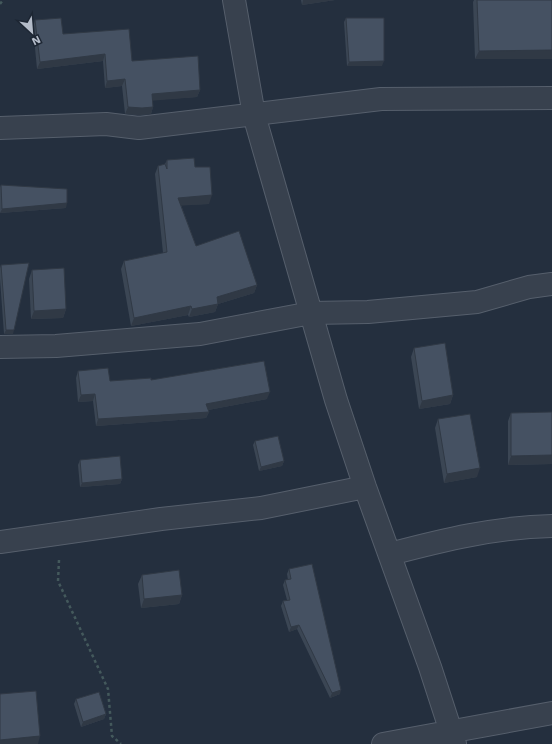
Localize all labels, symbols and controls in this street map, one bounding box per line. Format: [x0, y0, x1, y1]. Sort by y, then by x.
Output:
north arrow [12, 12, 52, 52]
text: N [30, 33, 43, 48]

